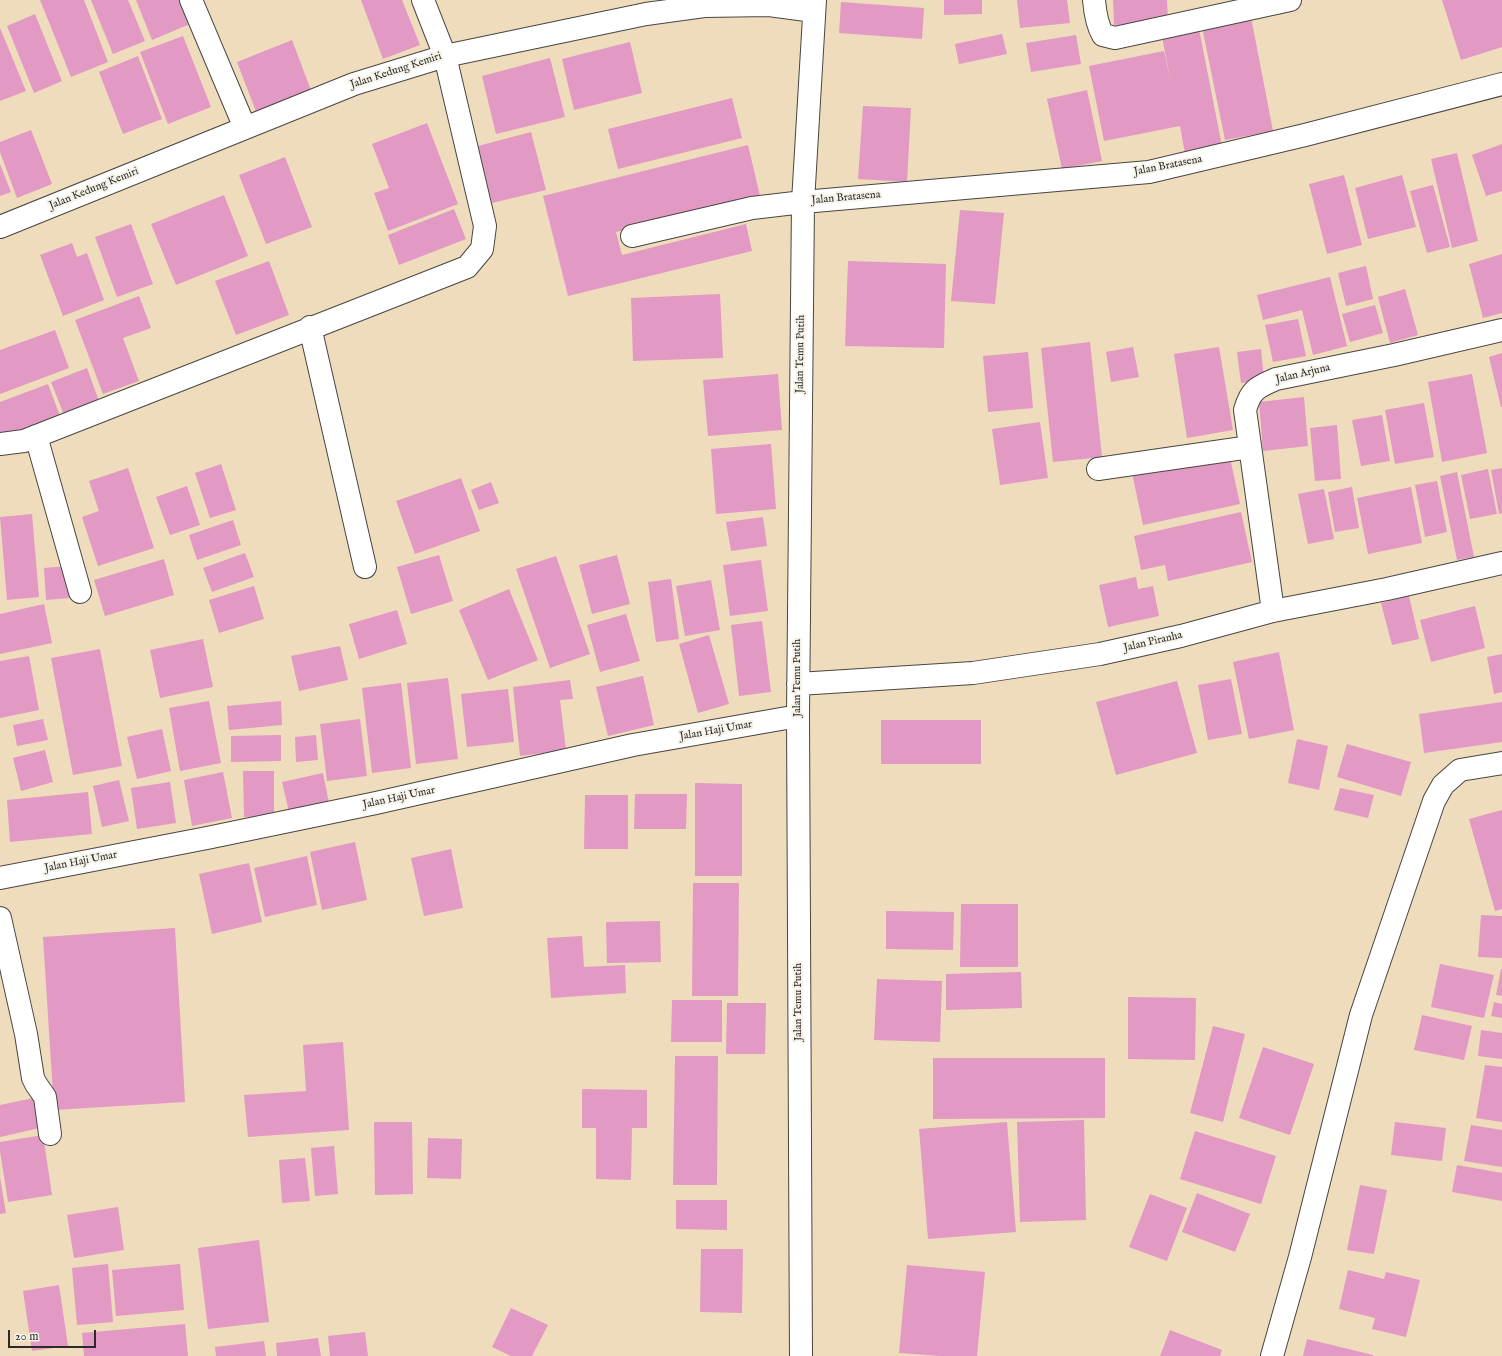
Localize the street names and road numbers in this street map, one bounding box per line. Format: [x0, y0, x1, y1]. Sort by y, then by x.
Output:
street label: Jalan Kedung Kemiri [349, 50, 443, 92]
street label: Jalan Bratasena [1133, 153, 1203, 179]
street label: Jalan Kedung Kemiri [47, 165, 141, 213]
street label: Jalan Bratasena [811, 188, 881, 208]
street label: Jalan Temu Putih [794, 315, 808, 393]
street label: Jalan Arjuna [1275, 361, 1331, 387]
street label: Jalan Piranha [1123, 629, 1183, 655]
street label: Jalan Temu Putih [791, 639, 805, 717]
street label: Jalan Haji Umar [679, 718, 753, 744]
street label: Jalan Haji Umar [362, 784, 436, 812]
street label: Jalan Haji Umar [44, 849, 118, 875]
street label: Jalan Temu Putih [792, 963, 806, 1041]

